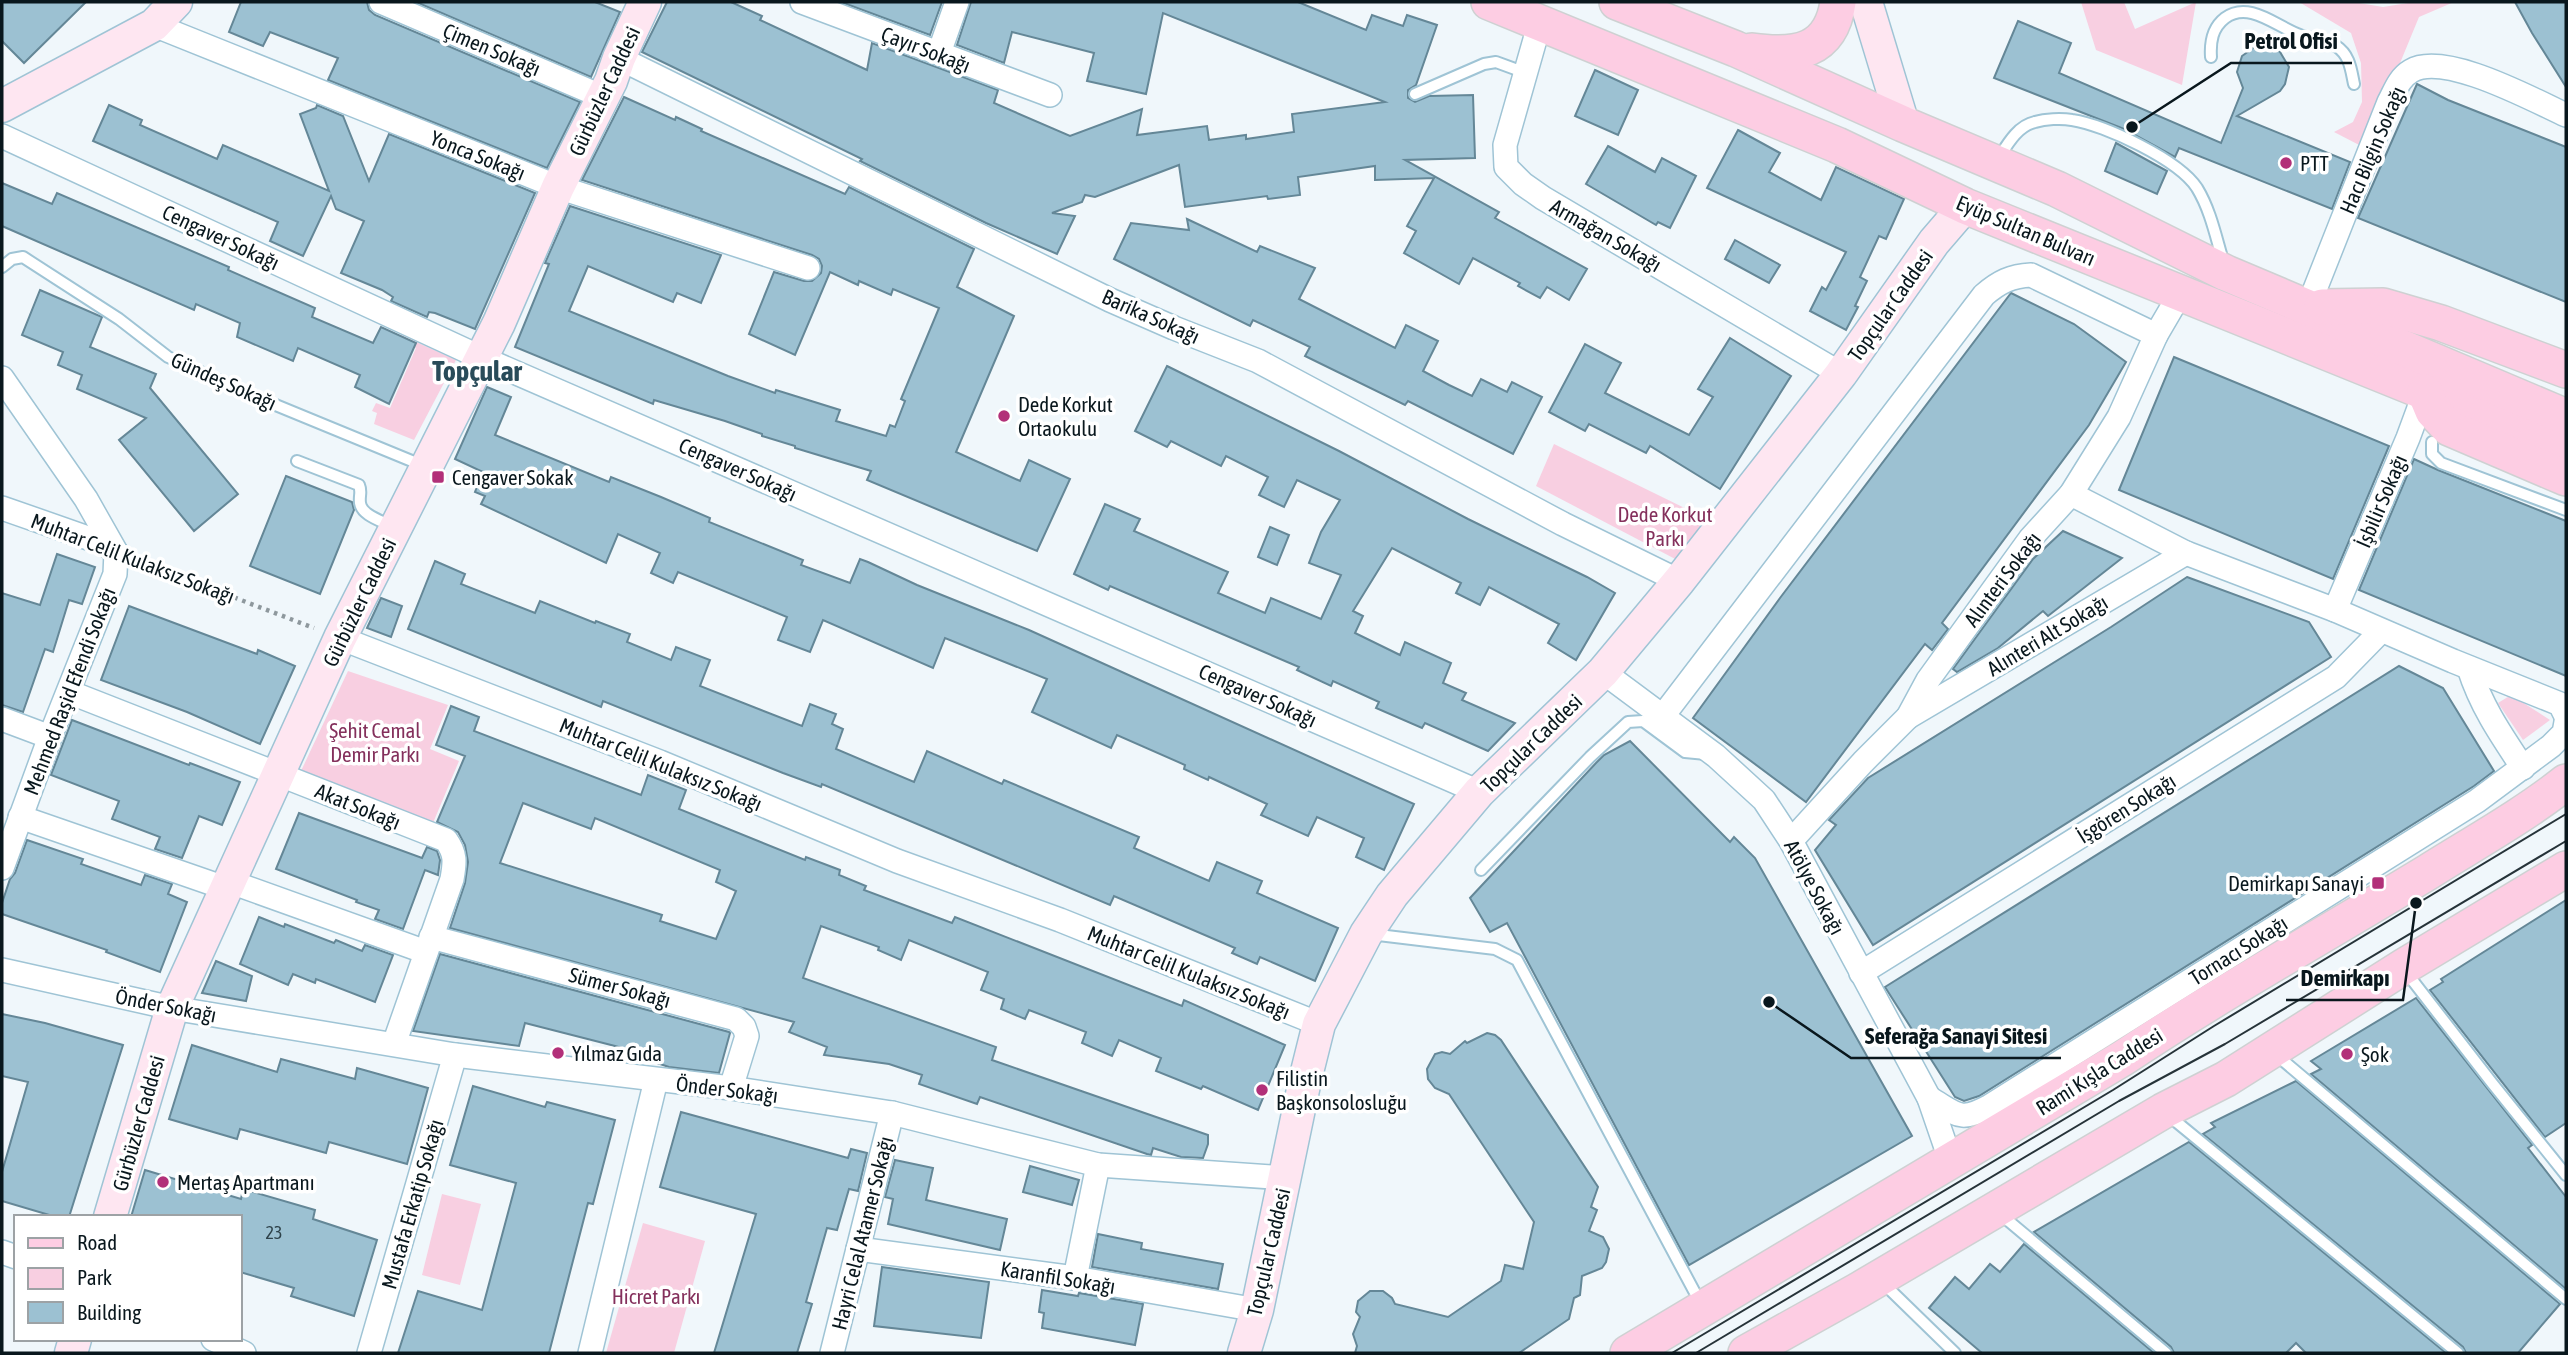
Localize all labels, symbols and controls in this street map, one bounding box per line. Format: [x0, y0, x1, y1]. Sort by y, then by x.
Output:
street label: Çimen Sokağı [440, 18, 544, 80]
callout: Petrol Ofisi [2231, 19, 2352, 63]
street label: Çayır Sokağı [878, 21, 974, 77]
street label: Gürbüzler Caddesi [564, 22, 644, 160]
text: Petrol Ofisi [2244, 28, 2338, 54]
street label: Hacı Bilgin Sokağı [2334, 83, 2410, 217]
street label: Yonca Sokağı [427, 125, 529, 185]
place label: PTT [2300, 151, 2329, 175]
marker: PTT [2278, 155, 2294, 171]
street label: Eyüp Sultan Bulvarı [1953, 190, 2099, 270]
street label: Armağan Sokağı [1546, 194, 1666, 276]
street label: Cengaver Sokağı [159, 199, 283, 275]
street label: Topçular Caddesi [1843, 244, 1937, 366]
street label: Barika Sokağı [1099, 284, 1203, 348]
street label: Gündeş Sokağı [168, 347, 280, 415]
district label: Topçular [432, 355, 523, 387]
place label: Dede Korkut Ortaokulu [1018, 392, 1113, 440]
marker: Dede Korkut Ortaokulu [996, 408, 1012, 424]
street label: Cengaver Sokağı [675, 432, 801, 506]
street label: İşbilir Sokağı [2351, 451, 2411, 551]
place label: Cengaver Sokak [452, 465, 574, 489]
marker: Cengaver Sokak [430, 469, 446, 485]
park label: Dede Korkut Parkı [1618, 502, 1712, 550]
street label: Muhtar Celil Kulaksız Sokağı [28, 508, 238, 608]
street label: Alınteri Sokağı [1959, 527, 2045, 631]
street label: Gürbüzler Caddesi [318, 534, 400, 670]
street label: Mehmed Raşid Efendi Sokağı [18, 584, 120, 798]
street label: Alınteri Alt Sokağı [1982, 590, 2112, 680]
street label: Cengaver Sokağı [1195, 658, 1321, 732]
street label: Topçular Caddesi [1476, 689, 1586, 797]
street label: Muhtar Celil Kulaksız Sokağı [556, 712, 766, 816]
park label: Şehit Cemal Demir Parkı [329, 718, 421, 766]
street label: İşgören Sokağı [2072, 768, 2180, 848]
street label: Akat Sokağı [312, 778, 404, 834]
street label: Atölye Sokağı [1780, 836, 1850, 938]
place label: Demirkapı Sanayi [2228, 871, 2364, 895]
marker: Demirkapı Sanayi [2370, 875, 2386, 891]
street label: Tornacı Sokağı [2185, 910, 2291, 990]
street label: Muhtar Celil Kulaksız Sokağı [1084, 920, 1294, 1024]
callout: Demirkapı [2286, 956, 2403, 1000]
street label: Sümer Sokağı [567, 962, 673, 1012]
text: Demirkapı [2301, 965, 2389, 991]
street label: Önder Sokağı [113, 983, 219, 1027]
callout: Seferağa Sanayi Sitesi [1851, 1014, 2061, 1058]
street label: Rami Kışla Caddesi [2031, 1022, 2167, 1120]
text: Seferağa Sanayi Sitesi [1865, 1023, 2047, 1049]
place label: Yılmaz Gıda [572, 1041, 662, 1065]
place label: Şok [2361, 1042, 2389, 1066]
marker: Yılmaz Gıda [550, 1045, 566, 1061]
marker: Şok [2339, 1046, 2355, 1062]
street label: Gürbüzler Caddesi [107, 1052, 169, 1194]
place label: Filistin Başkonsolosluğu [1276, 1066, 1407, 1114]
street label: Önder Sokağı [675, 1071, 779, 1107]
marker: Filistin Başkonsolosluğu [1254, 1082, 1270, 1098]
street label: Mustafa Erkatip Sokağı [376, 1116, 448, 1292]
street label: Hayri Celal Atamer Sokağı [826, 1134, 898, 1332]
place label: Mertaş Apartmanı [177, 1170, 315, 1194]
marker: Mertaş Apartmanı [155, 1174, 171, 1190]
street label: Topçular Caddesi [1242, 1185, 1294, 1319]
legend [14, 1215, 242, 1341]
house number: 23 [266, 1222, 282, 1243]
text: Road [77, 1230, 117, 1254]
street label: Karanfil Sokağı [999, 1256, 1117, 1298]
text: Park [77, 1265, 112, 1289]
park label: Hicret Parkı [612, 1284, 700, 1308]
text: Building [77, 1300, 141, 1324]

